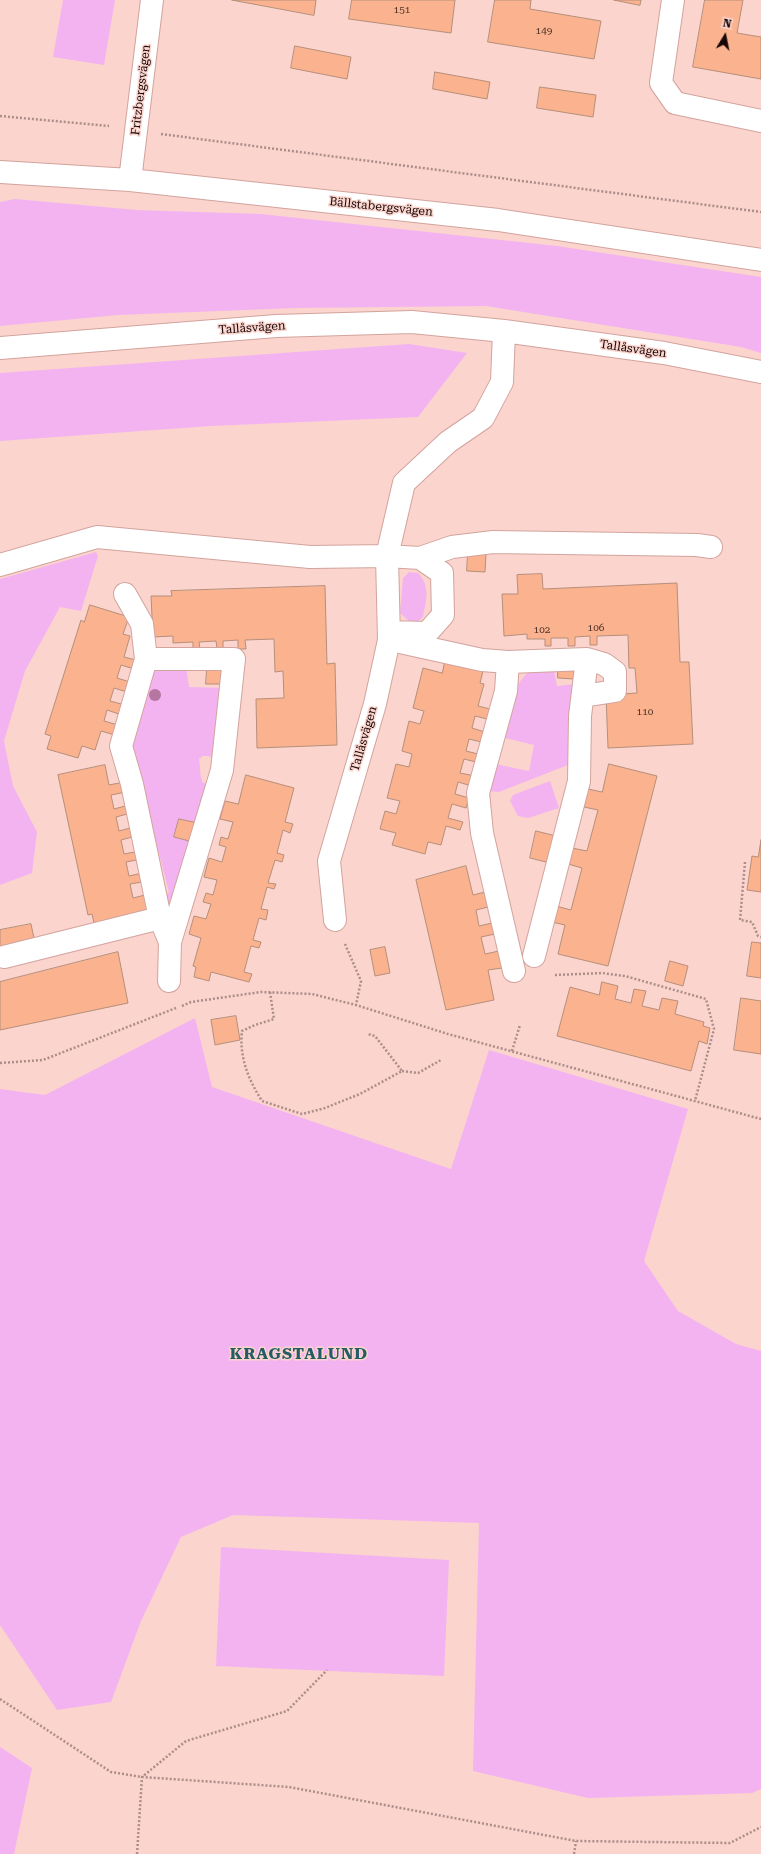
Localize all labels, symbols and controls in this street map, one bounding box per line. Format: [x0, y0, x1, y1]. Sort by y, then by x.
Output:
house number: 151 [394, 4, 410, 16]
north arrow [705, 16, 745, 56]
text: N [722, 17, 732, 31]
house number: 149 [536, 25, 552, 37]
street label: Fritzbergsvägen [128, 44, 154, 136]
street label: Bällstabergsvägen [329, 194, 433, 220]
street label: Tallåsvägen [218, 318, 286, 338]
street label: Tallåsvägen [599, 337, 667, 361]
house number: 106 [588, 622, 604, 634]
house number: 102 [534, 624, 550, 636]
street label: Tallåsvägen [348, 705, 380, 773]
house number: 110 [637, 706, 653, 718]
district label: KRAGSTALUND [230, 1344, 368, 1364]

